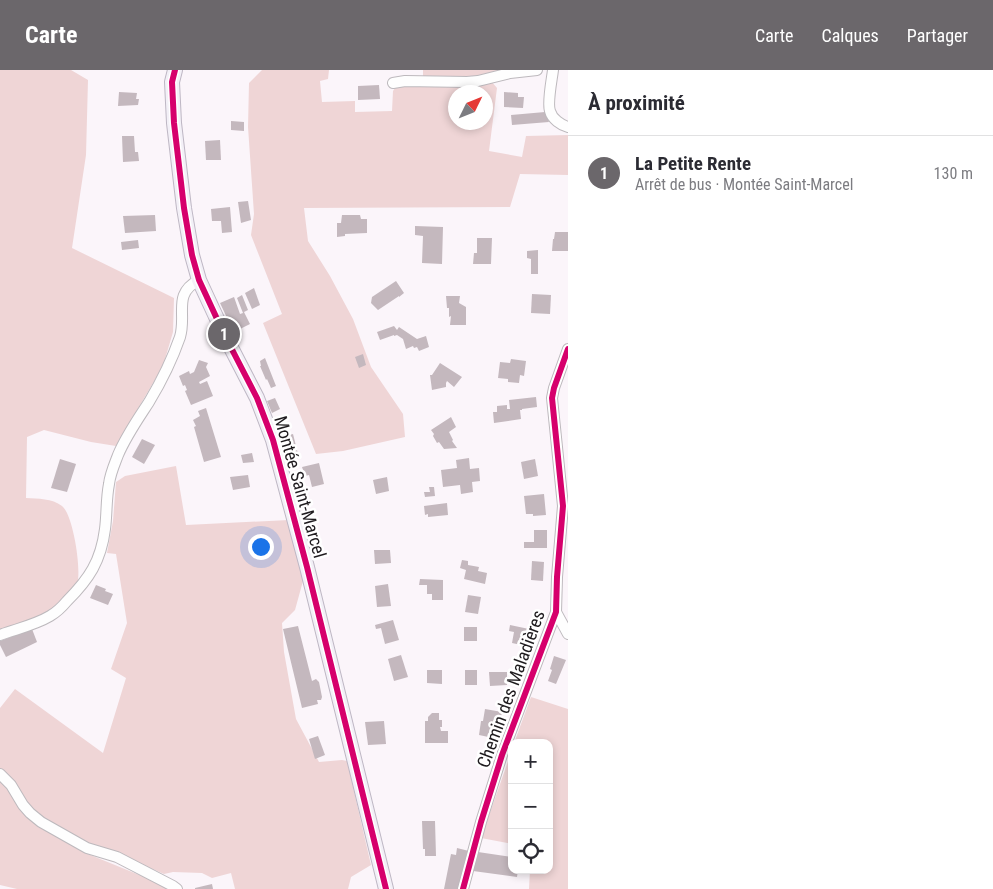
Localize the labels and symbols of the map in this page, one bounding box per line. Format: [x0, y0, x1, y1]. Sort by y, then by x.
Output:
north arrow [448, 85, 493, 130]
pin: 1 [208, 315, 240, 353]
street label: Montée Saint-Marcel [270, 413, 331, 560]
your location [248, 534, 274, 560]
street label: Chemin des Maladières [472, 607, 549, 770]

